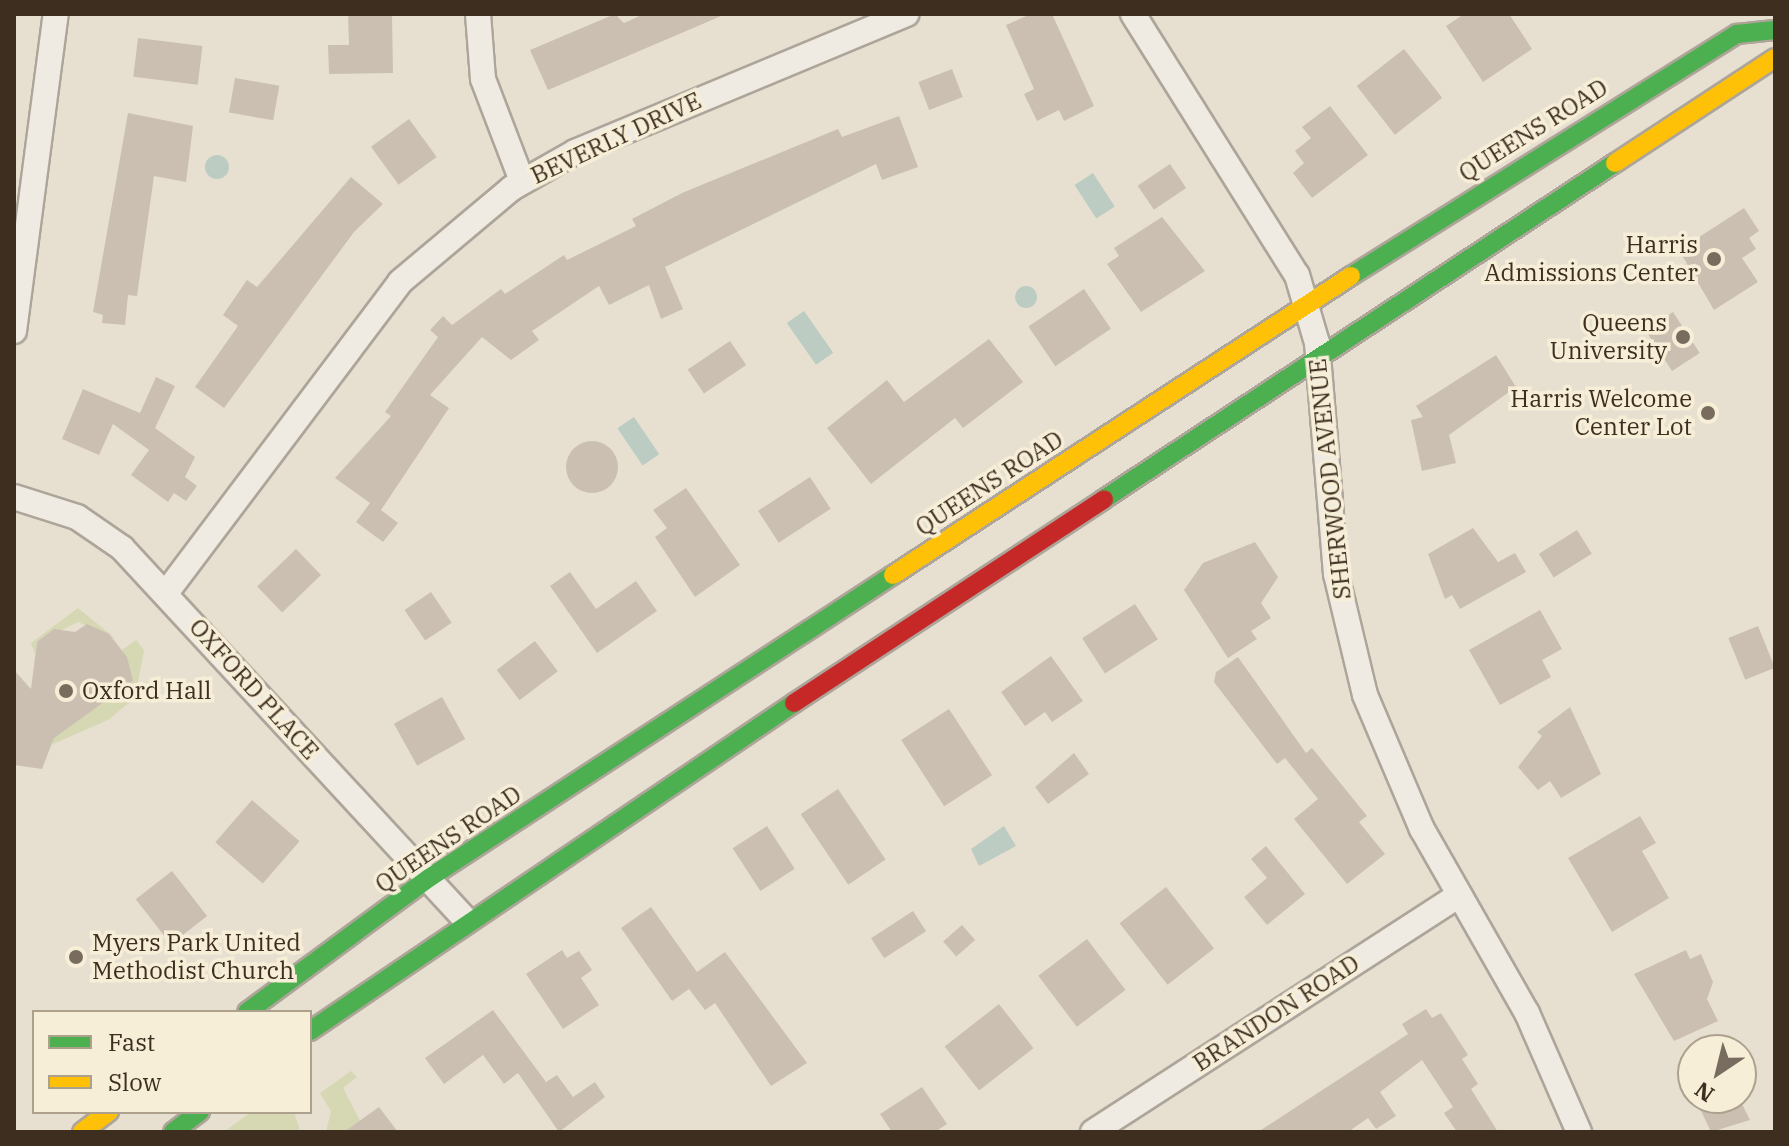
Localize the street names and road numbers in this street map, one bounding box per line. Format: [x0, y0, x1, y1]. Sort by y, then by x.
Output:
street label: QUEENS ROAD [1453, 73, 1613, 187]
street label: BEVERLY DRIVE [526, 86, 706, 190]
street label: SHERWOOD AVENUE [1303, 357, 1357, 601]
street label: QUEENS ROAD [910, 425, 1068, 541]
street label: OXFORD PLACE [183, 613, 325, 765]
street label: QUEENS ROAD [370, 780, 526, 898]
street label: BRANDON ROAD [1188, 949, 1364, 1077]

